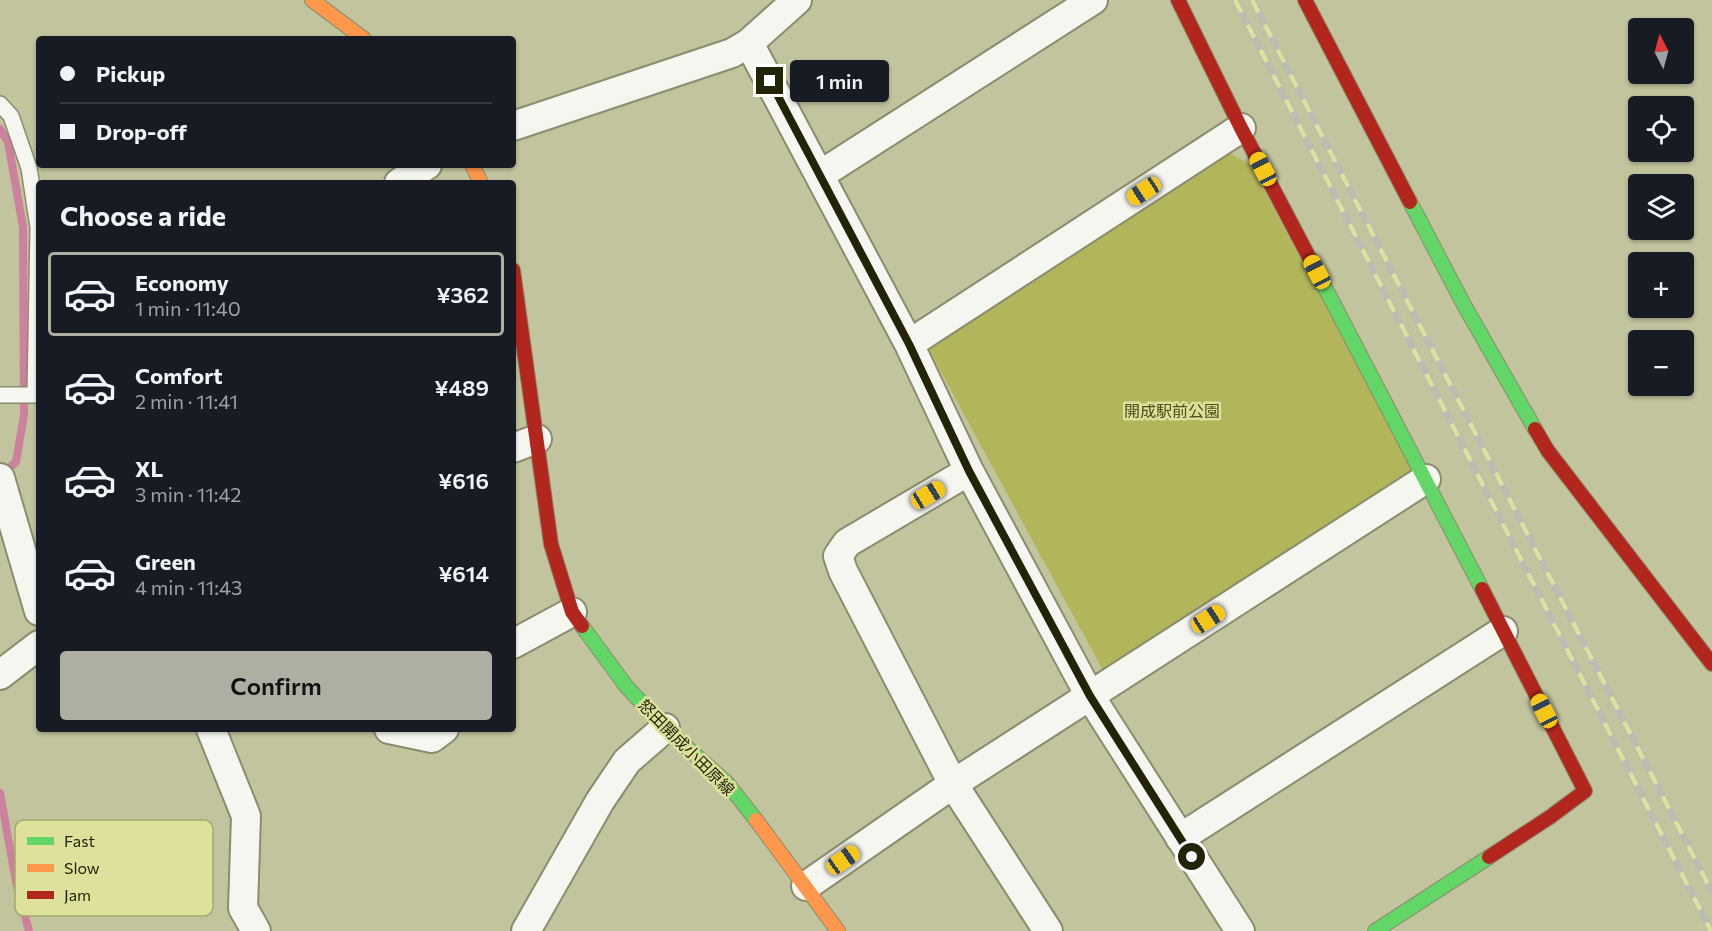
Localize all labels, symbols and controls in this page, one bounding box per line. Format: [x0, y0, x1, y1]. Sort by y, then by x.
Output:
north arrow [1628, 18, 1694, 84]
map controls [1628, 18, 1694, 396]
text: Pickup [96, 60, 165, 87]
callout: 1 min [791, 60, 890, 102]
route end [756, 67, 783, 94]
text: 1 min [816, 69, 863, 93]
button: locate [1628, 96, 1694, 162]
text: Drop-off [96, 118, 187, 145]
car [1247, 149, 1279, 189]
car [1124, 174, 1164, 208]
button: layers [1628, 174, 1694, 240]
text: Choose a ride [60, 199, 226, 232]
car [1301, 252, 1333, 292]
button: + [1628, 252, 1694, 318]
icon: car [63, 267, 117, 321]
text: Economy [135, 269, 229, 296]
text: ¥362 [436, 281, 489, 308]
text: 1 min · 11:40 [135, 296, 241, 320]
button: − [1628, 330, 1694, 396]
icon: car [63, 360, 117, 414]
text: Comfort [135, 362, 223, 389]
text: ¥489 [434, 374, 489, 401]
text: 2 min · 11:41 [135, 389, 238, 413]
park label: 開成駅前公園 [1124, 401, 1220, 420]
icon: car [63, 453, 117, 507]
text: XL [135, 455, 163, 482]
text: ¥616 [438, 467, 489, 494]
car [908, 478, 948, 512]
text: 3 min · 11:42 [135, 482, 241, 506]
icon: car [63, 546, 117, 600]
text: Green [135, 548, 196, 575]
text: ¥614 [438, 560, 489, 587]
text: 4 min · 11:43 [135, 575, 243, 599]
car [1188, 602, 1228, 636]
button: Confirm [60, 651, 492, 720]
car [1528, 691, 1560, 731]
street label: 怒田開成小田原線 [635, 695, 739, 799]
legend [15, 820, 213, 916]
text: Fast [64, 831, 95, 850]
car [823, 842, 863, 878]
route start [1178, 843, 1205, 870]
text: Slow [64, 858, 100, 877]
text: Jam [64, 885, 91, 904]

